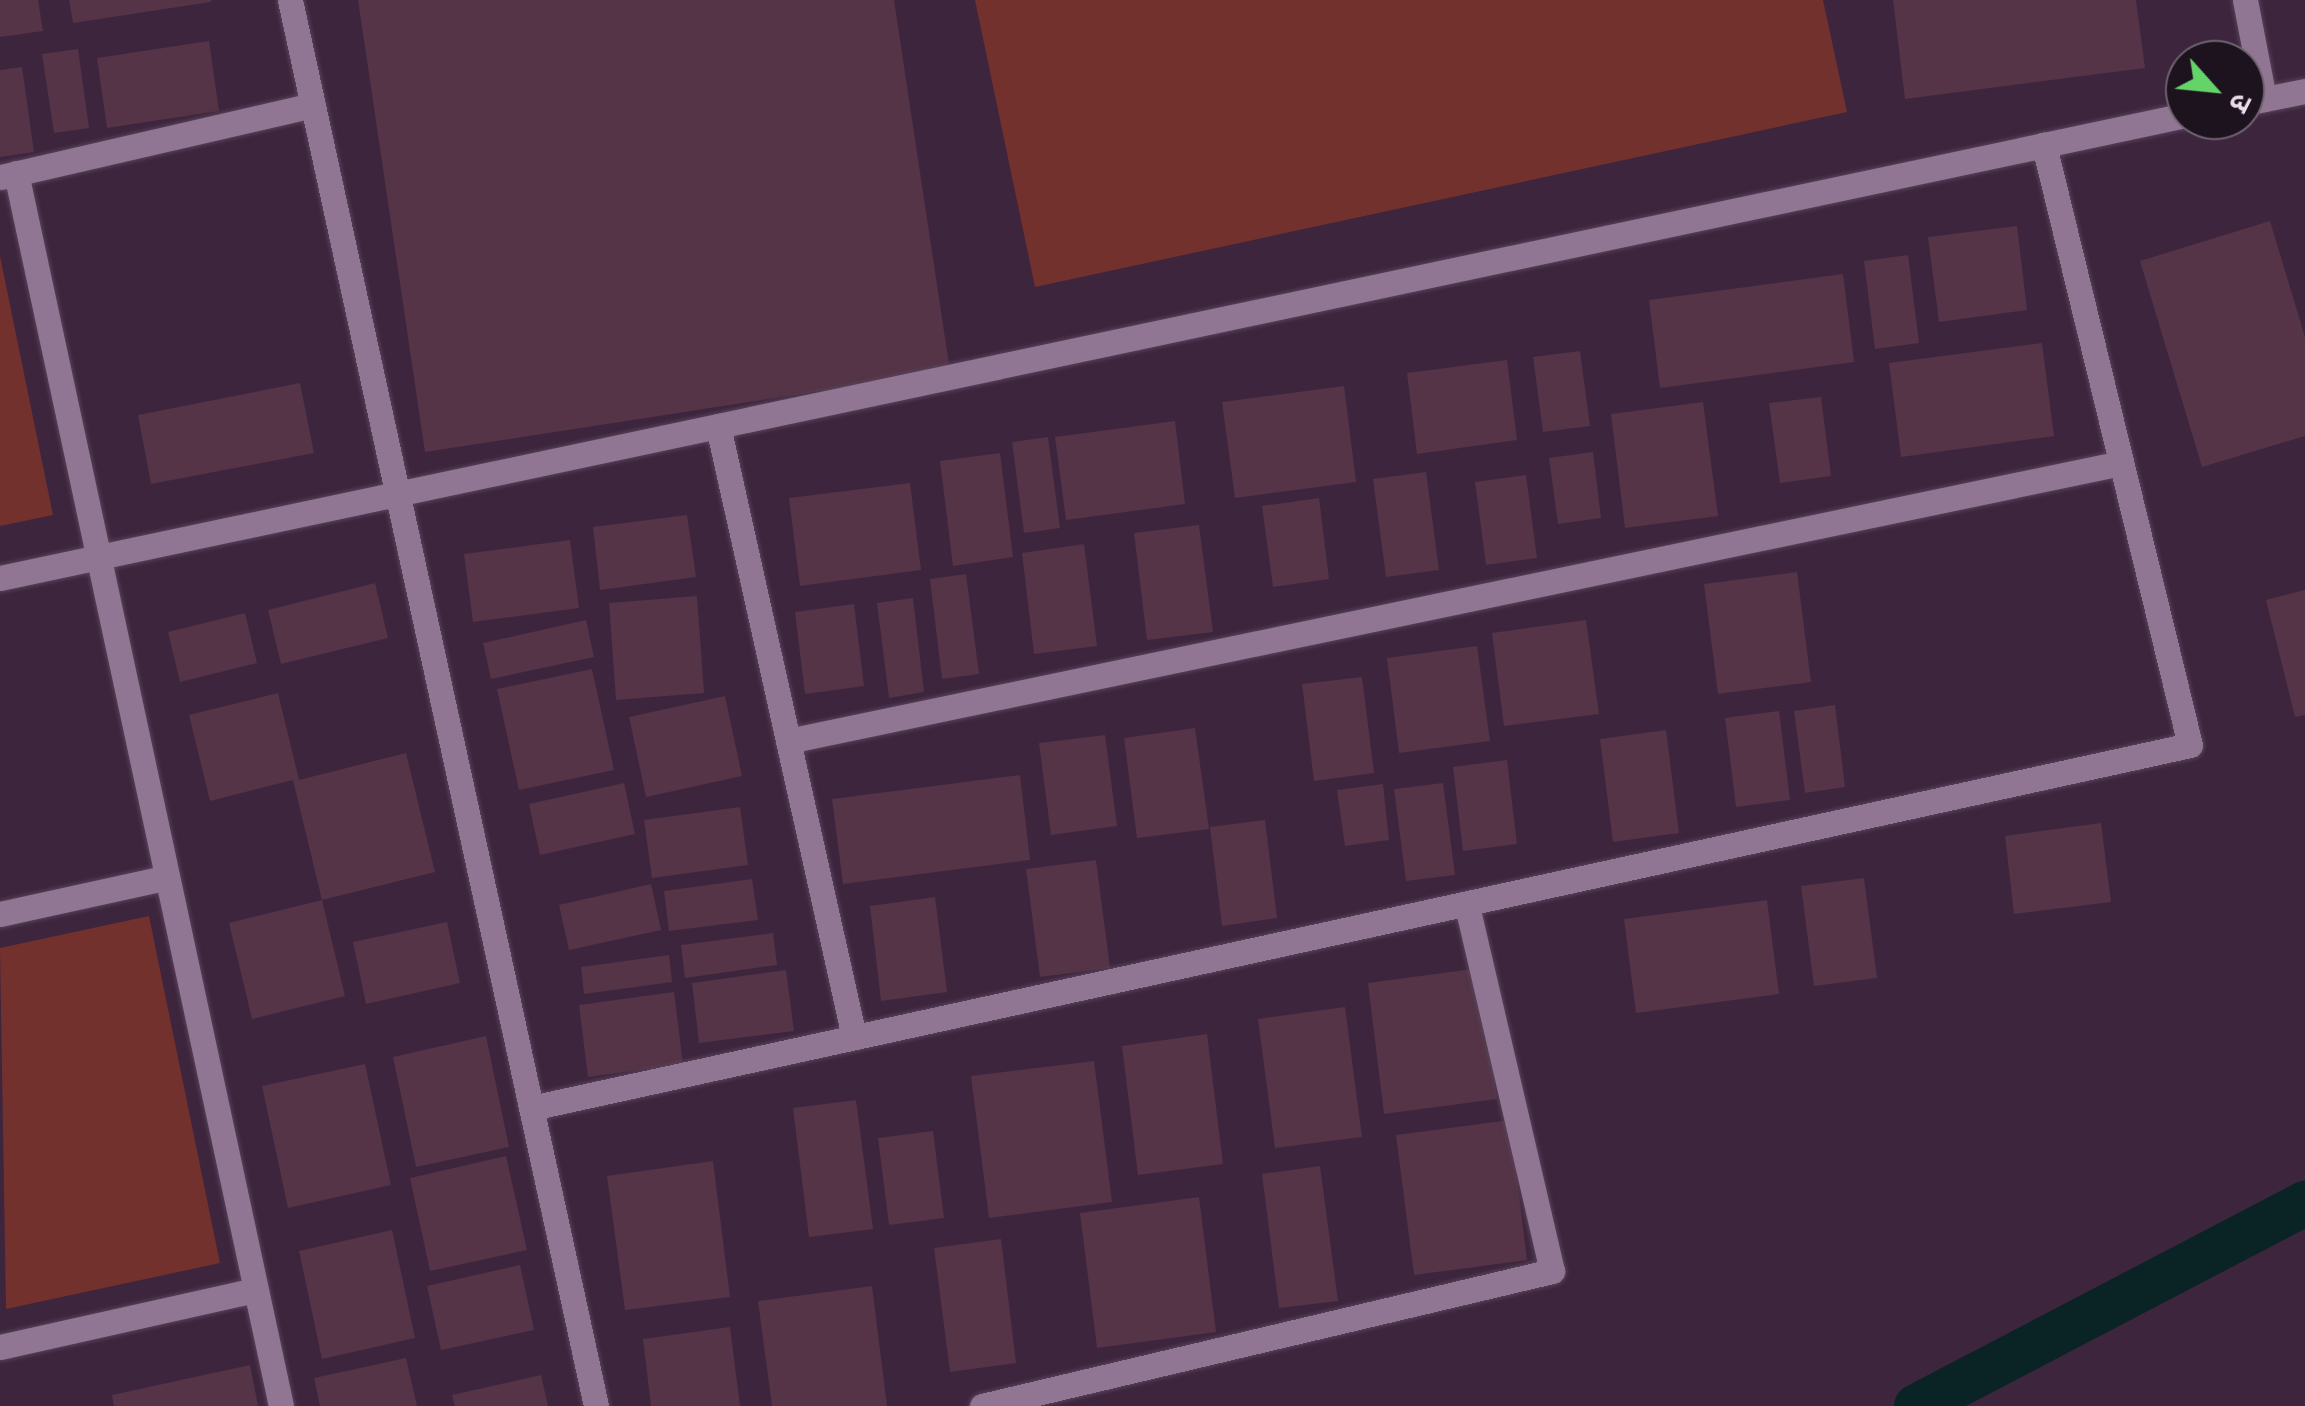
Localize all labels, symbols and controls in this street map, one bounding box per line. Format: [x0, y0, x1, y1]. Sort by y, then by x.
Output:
north arrow [2165, 40, 2265, 140]
text: उ [2222, 88, 2259, 118]

